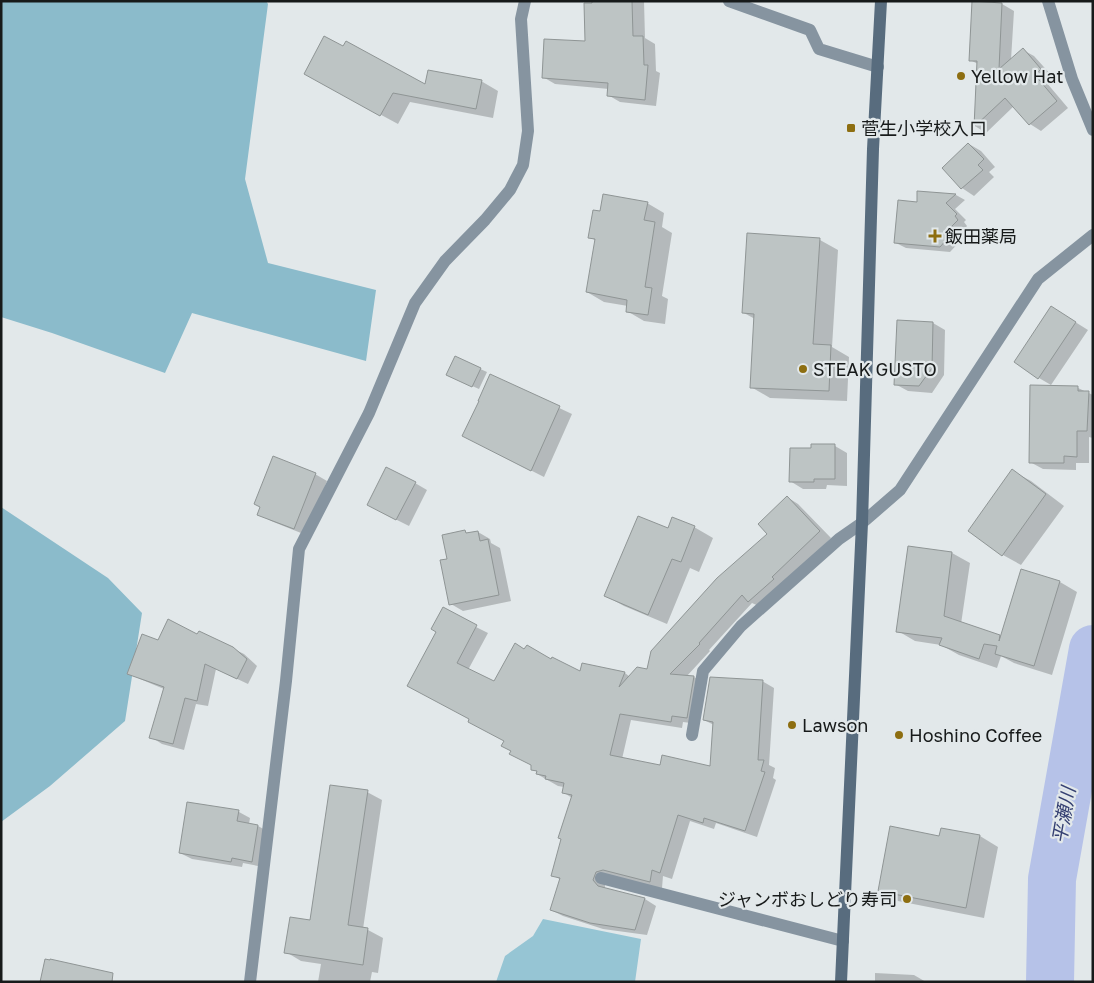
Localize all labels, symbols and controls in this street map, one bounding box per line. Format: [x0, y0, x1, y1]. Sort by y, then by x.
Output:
place label: Yellow Hat [971, 65, 1063, 87]
marker: Yellow Hat [955, 70, 967, 82]
place label: 菅生小学校入口 [861, 117, 987, 139]
marker: 菅生小学校入口 [845, 122, 857, 134]
place label: 飯田薬局 [945, 225, 1017, 247]
marker: 飯田薬局 [929, 230, 941, 242]
place label: STEAK GUSTO [813, 358, 937, 380]
marker: STEAK GUSTO [797, 363, 809, 375]
place label: Lawson [802, 714, 868, 736]
marker: Lawson [786, 719, 798, 731]
place label: Hoshino Coffee [909, 724, 1042, 746]
marker: Hoshino Coffee [893, 729, 905, 741]
water label: 平瀬川 [1047, 783, 1080, 845]
place label: ジャンボおしどり寿司 [718, 888, 897, 910]
marker: ジャンボおしどり寿司 [901, 893, 913, 905]

